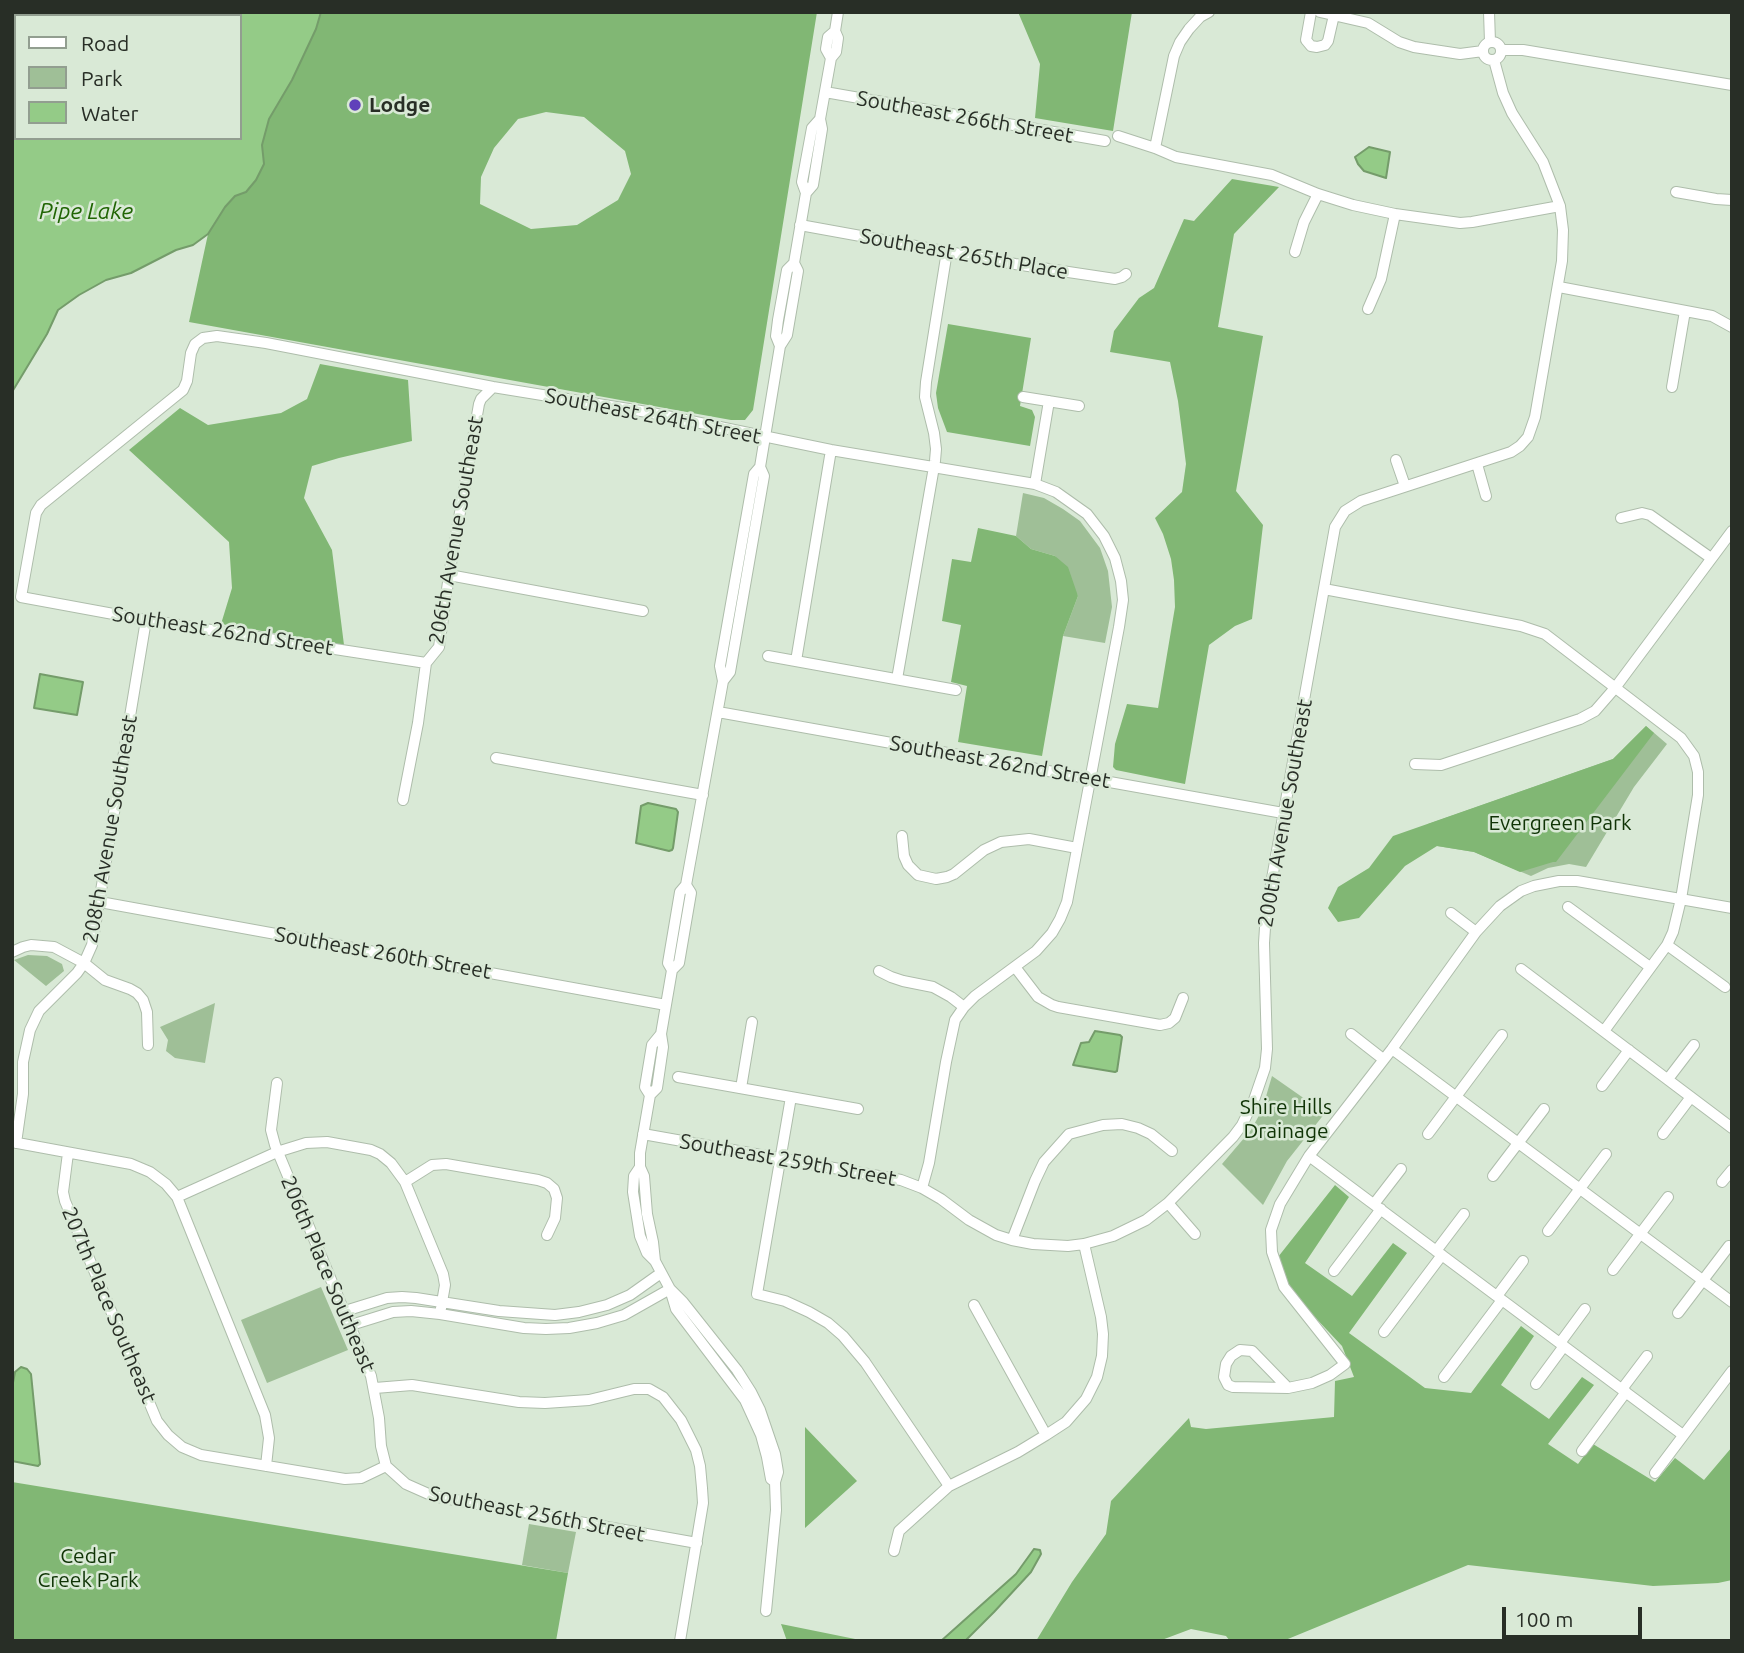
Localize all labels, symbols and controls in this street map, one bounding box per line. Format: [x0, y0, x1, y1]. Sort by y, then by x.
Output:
legend [14, 14, 242, 140]
text: Road [81, 31, 129, 55]
text: Park [81, 66, 123, 90]
street label: Southeast 266th Street [855, 86, 1075, 148]
place label: Lodge [369, 92, 430, 118]
marker: Lodge [347, 97, 363, 113]
text: Water [81, 101, 139, 125]
water label: Pipe Lake [39, 197, 133, 225]
street label: Southeast 265th Place [858, 223, 1070, 285]
street label: Southeast 264th Street [543, 383, 763, 449]
street label: 206th Avenue Southeast [423, 414, 489, 646]
street label: Southeast 262nd Street [111, 601, 335, 661]
street label: 200th Avenue Southeast [1252, 697, 1318, 929]
street label: 208th Avenue Southeast [77, 713, 143, 945]
street label: Southeast 262nd Street [888, 730, 1112, 794]
park label: Evergreen Park [1489, 810, 1631, 836]
street label: Southeast 260th Street [273, 922, 493, 984]
park label: Shire Hills Drainage [1240, 1094, 1332, 1144]
street label: Southeast 259th Street [678, 1129, 898, 1191]
street label: 206th Place Southeast [275, 1172, 381, 1376]
street label: 207th Place Southeast [56, 1203, 162, 1407]
street label: Southeast 256th Street [427, 1481, 647, 1547]
park label: Cedar Creek Park [37, 1543, 139, 1593]
scale bar [1506, 1594, 1646, 1638]
text: 100 m [1515, 1607, 1573, 1631]

